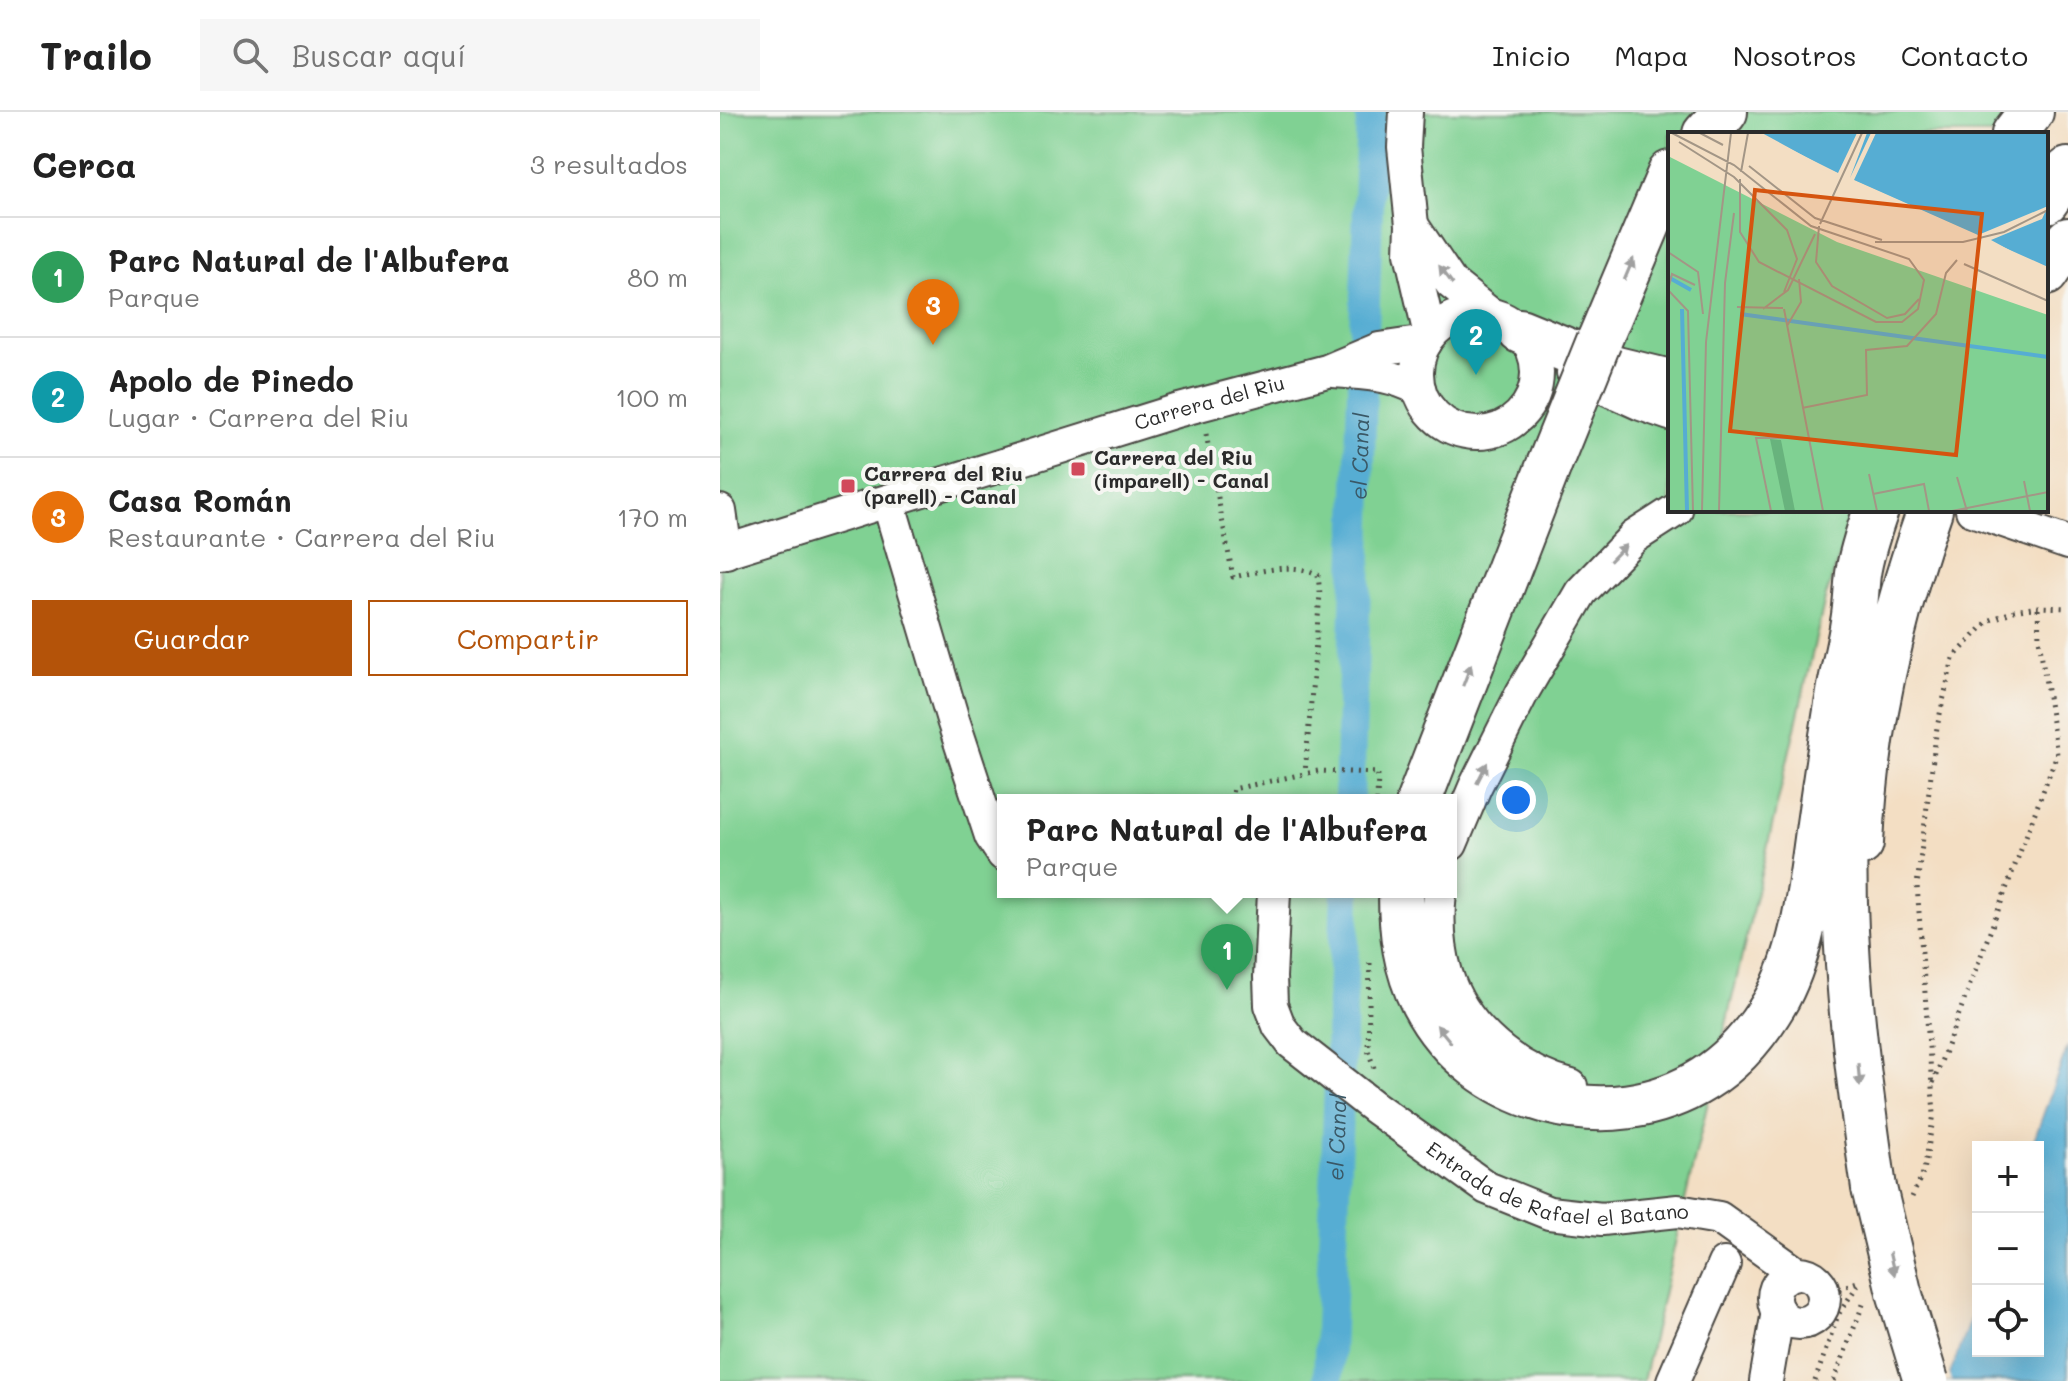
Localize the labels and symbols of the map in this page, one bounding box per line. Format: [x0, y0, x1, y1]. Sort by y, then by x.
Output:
inset map [1668, 132, 2048, 512]
one-way arrow [1623, 257, 1636, 281]
one-way arrow [1439, 264, 1455, 285]
pin: 3 [907, 279, 959, 345]
pin: 2 [1450, 309, 1502, 375]
street label: Carrera del Riu [1131, 369, 1287, 435]
water label: el Canal [1344, 412, 1375, 500]
place label: Carrera del Riu (imparell) - Canal [1094, 444, 1269, 493]
place label: Carrera del Riu (parell) - Canal [864, 460, 1023, 509]
marker: Carrera del Riu (imparell) - Canal [1069, 460, 1087, 478]
marker: Carrera del Riu (parell) - Canal [839, 477, 857, 495]
one-way arrow [1609, 544, 1627, 563]
one-way arrow [1461, 663, 1474, 687]
one-way arrow [1475, 761, 1489, 784]
your location [1496, 780, 1536, 820]
pin: 1 [1201, 924, 1253, 990]
one-way arrow [1436, 1024, 1453, 1044]
one-way arrow [1852, 1063, 1865, 1088]
water label: el Canal [1320, 1093, 1353, 1181]
street label: Entrada de Rafael el Batano [1422, 1135, 1691, 1232]
one-way arrow [1886, 1252, 1899, 1277]

